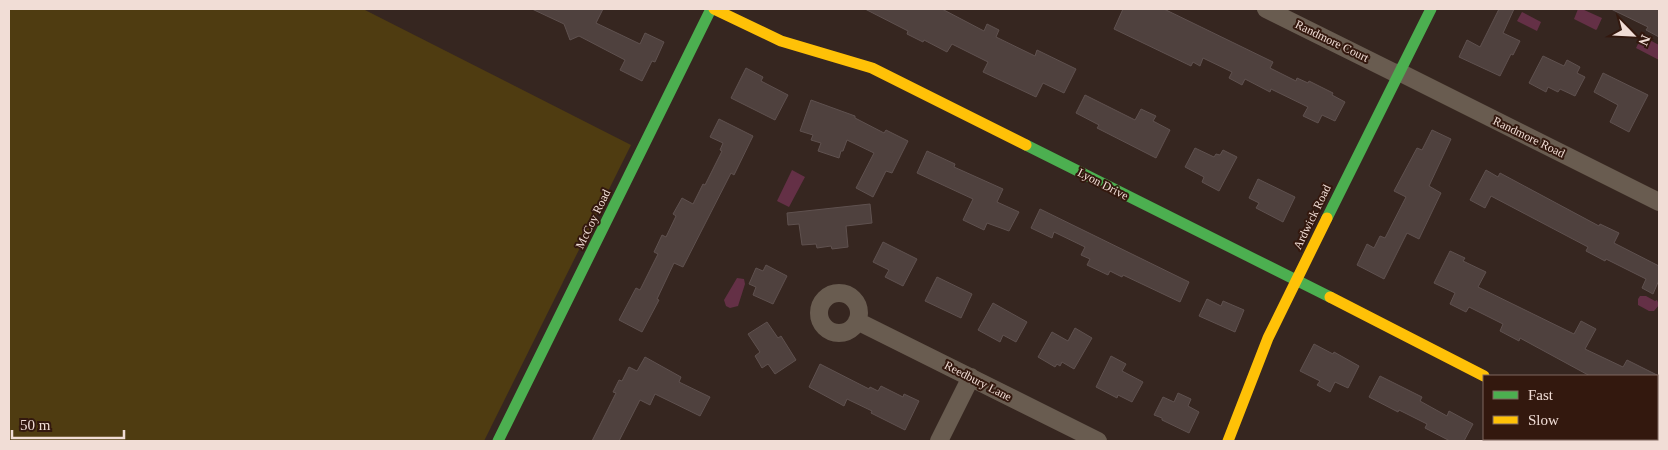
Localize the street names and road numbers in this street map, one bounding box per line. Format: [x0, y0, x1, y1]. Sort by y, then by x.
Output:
street label: Randmore Court [1293, 17, 1372, 65]
street label: Randmore Road [1491, 114, 1567, 160]
street label: Lyon Drive [1075, 165, 1131, 203]
street label: Ardwick Road [1290, 182, 1334, 252]
street label: McCoy Road [573, 187, 613, 251]
street label: Reedbury Lane [942, 358, 1014, 404]

